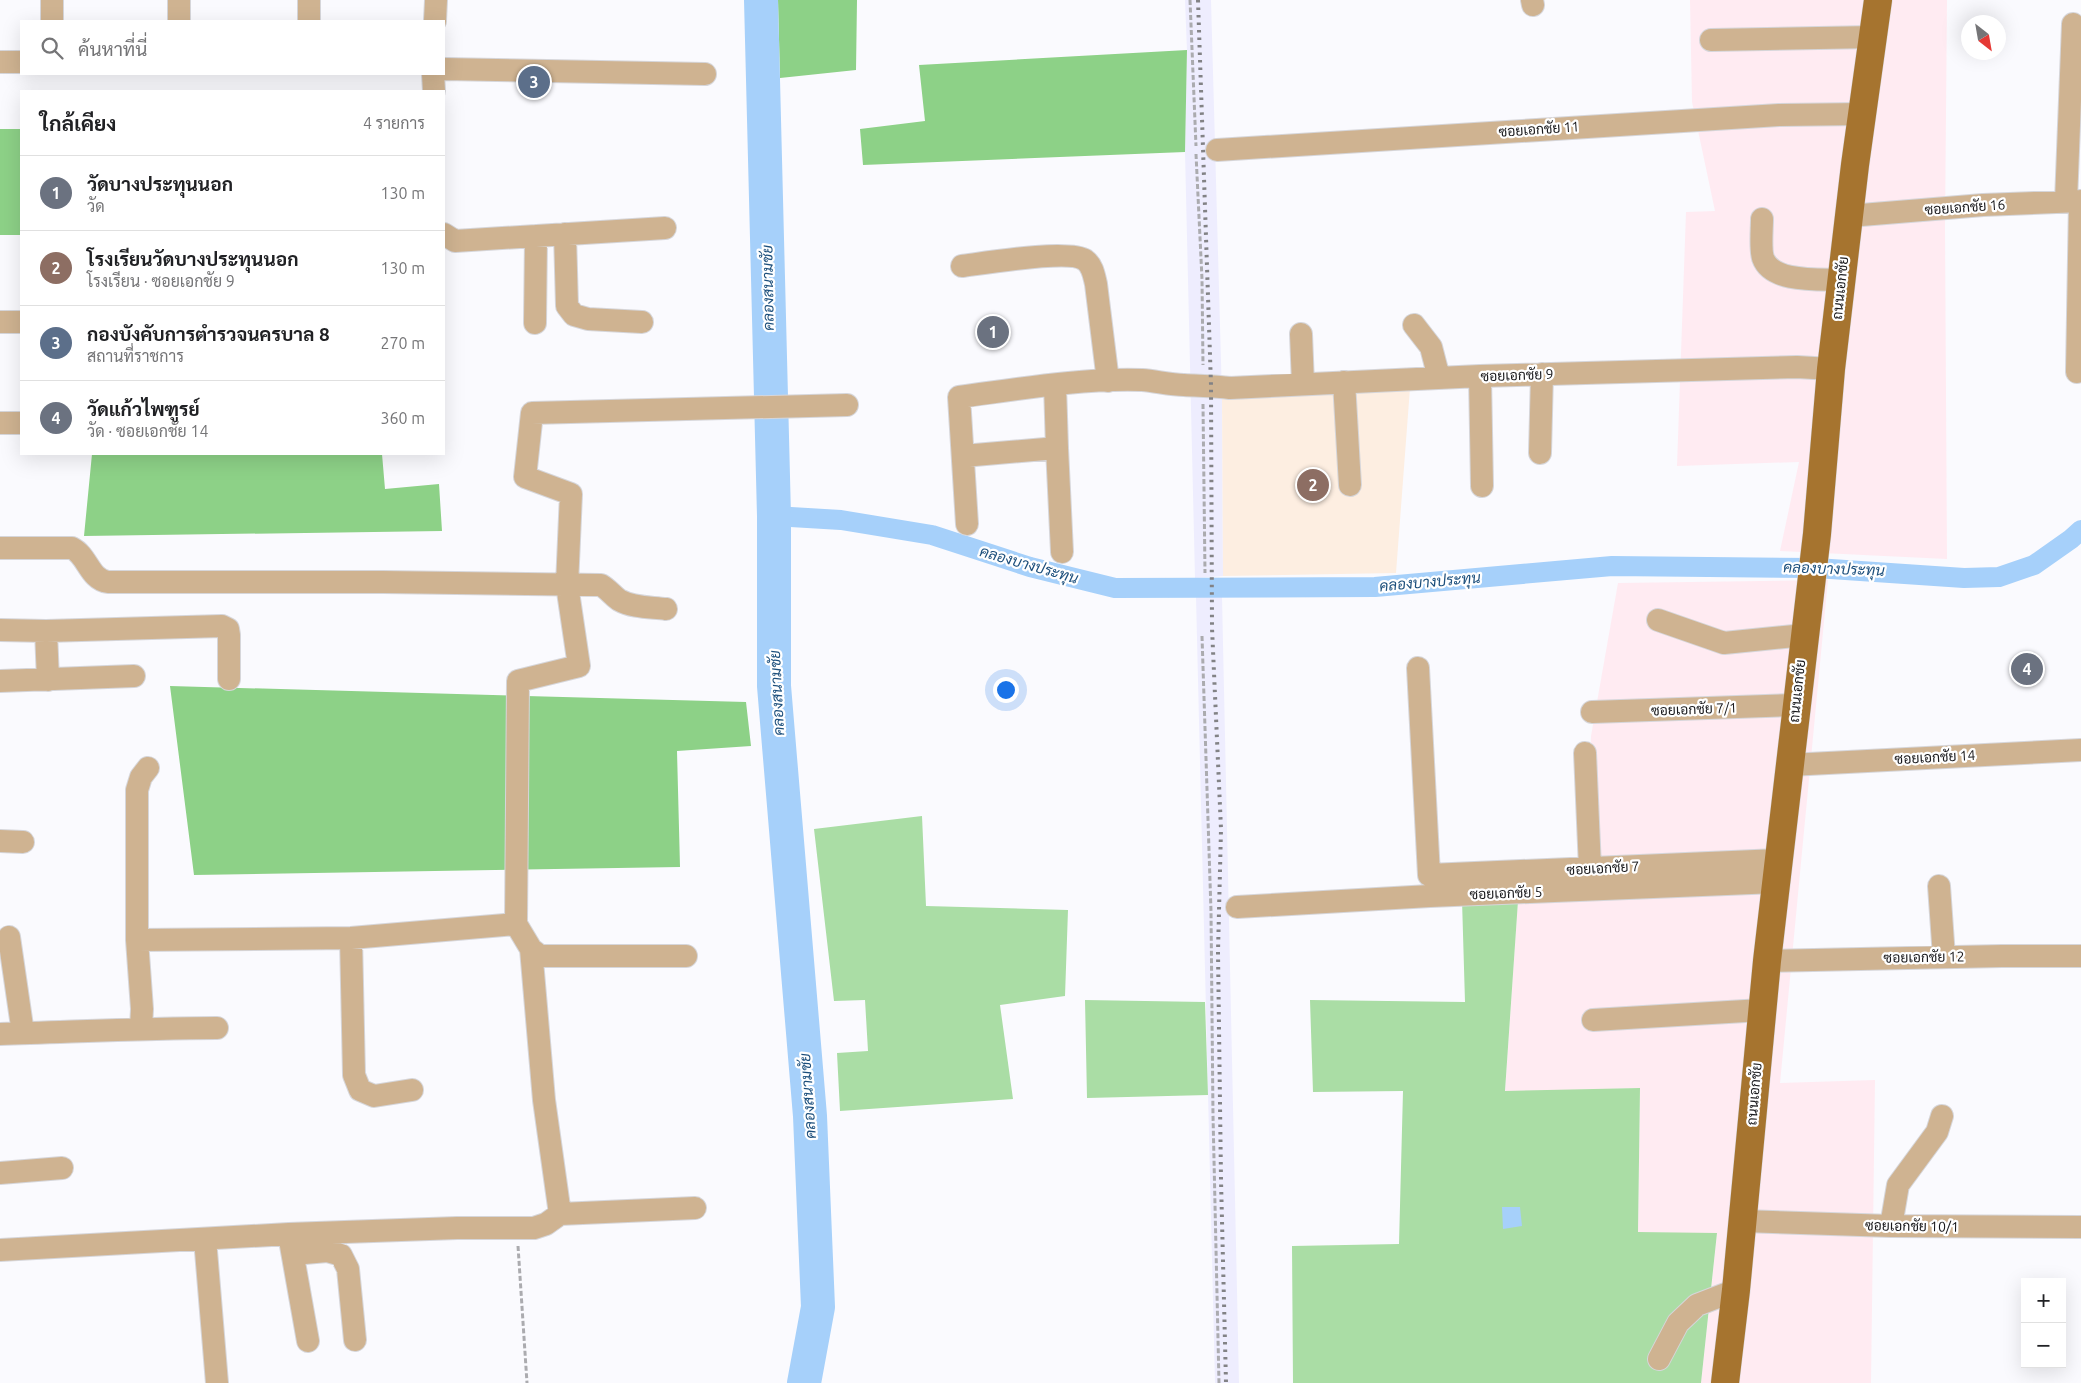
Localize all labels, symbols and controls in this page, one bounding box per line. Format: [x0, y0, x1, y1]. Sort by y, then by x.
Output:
north arrow [1961, 15, 2006, 60]
search box [20, 20, 445, 75]
icon: search [38, 34, 66, 62]
text: ค้นหาที่นี่ [78, 38, 147, 60]
pin: 3 [518, 63, 550, 101]
text: ใกล้เคียง [40, 111, 116, 135]
text: 4 รายการ [363, 114, 425, 132]
street label: ซอยเอกชัย 11 [1498, 118, 1580, 140]
text: วัดบางประทุนนอก [87, 173, 233, 195]
text: 1 [51, 184, 61, 202]
text: 130 m [380, 184, 425, 202]
street label: ซอยเอกชัย 16 [1924, 196, 2006, 218]
text: วัด [87, 197, 105, 215]
water label: คลองสนามชัย [758, 245, 777, 331]
text: โรงเรียนวัดบางประทุนนอก [87, 248, 299, 270]
street label: ถนนเอกชัย [1829, 256, 1851, 320]
text: 2 [51, 259, 61, 277]
text: 130 m [380, 259, 425, 277]
text: โรงเรียน · ซอยเอกชัย 9 [87, 272, 235, 290]
pin: 1 [977, 313, 1009, 351]
text: กองบังคับการตำรวจนครบาล 8 [87, 323, 330, 345]
text: 3 [51, 334, 61, 352]
text: 270 m [380, 334, 425, 352]
text: สถานที่ราชการ [87, 347, 184, 365]
street label: ซอยเอกชัย 9 [1480, 366, 1554, 384]
text: วัดแก้วไพฑูรย์ [87, 398, 200, 420]
text: 4 [51, 409, 61, 427]
text: 360 m [380, 409, 425, 427]
text: วัด · ซอยเอกชัย 14 [87, 422, 208, 440]
pin: 2 [1297, 466, 1329, 504]
water label: คลองบางประทุน [977, 542, 1081, 590]
water label: คลองบางประทุน [1783, 558, 1886, 582]
water label: คลองบางประทุน [1379, 569, 1482, 597]
water label: คลองสนามชัย [766, 649, 787, 736]
pin: 4 [2011, 650, 2043, 688]
street label: ถนนเอกชัย [1786, 659, 1808, 723]
your location [993, 677, 1019, 703]
street label: ซอยเอกชัย 7/1 [1651, 700, 1737, 718]
street label: ซอยเอกชัย 14 [1894, 747, 1976, 767]
street label: ซอยเอกชัย 7 [1566, 858, 1640, 878]
street label: ซอยเอกชัย 5 [1469, 884, 1543, 902]
street label: ซอยเอกชัย 12 [1883, 948, 1965, 966]
water label: คลองสนามชัย [796, 1052, 819, 1139]
street label: ถนนเอกชัย [1743, 1062, 1765, 1126]
street label: ซอยเอกชัย 10/1 [1865, 1217, 1959, 1235]
map controls [2021, 1278, 2066, 1368]
button: + [2021, 1278, 2066, 1323]
button: − [2021, 1323, 2066, 1368]

